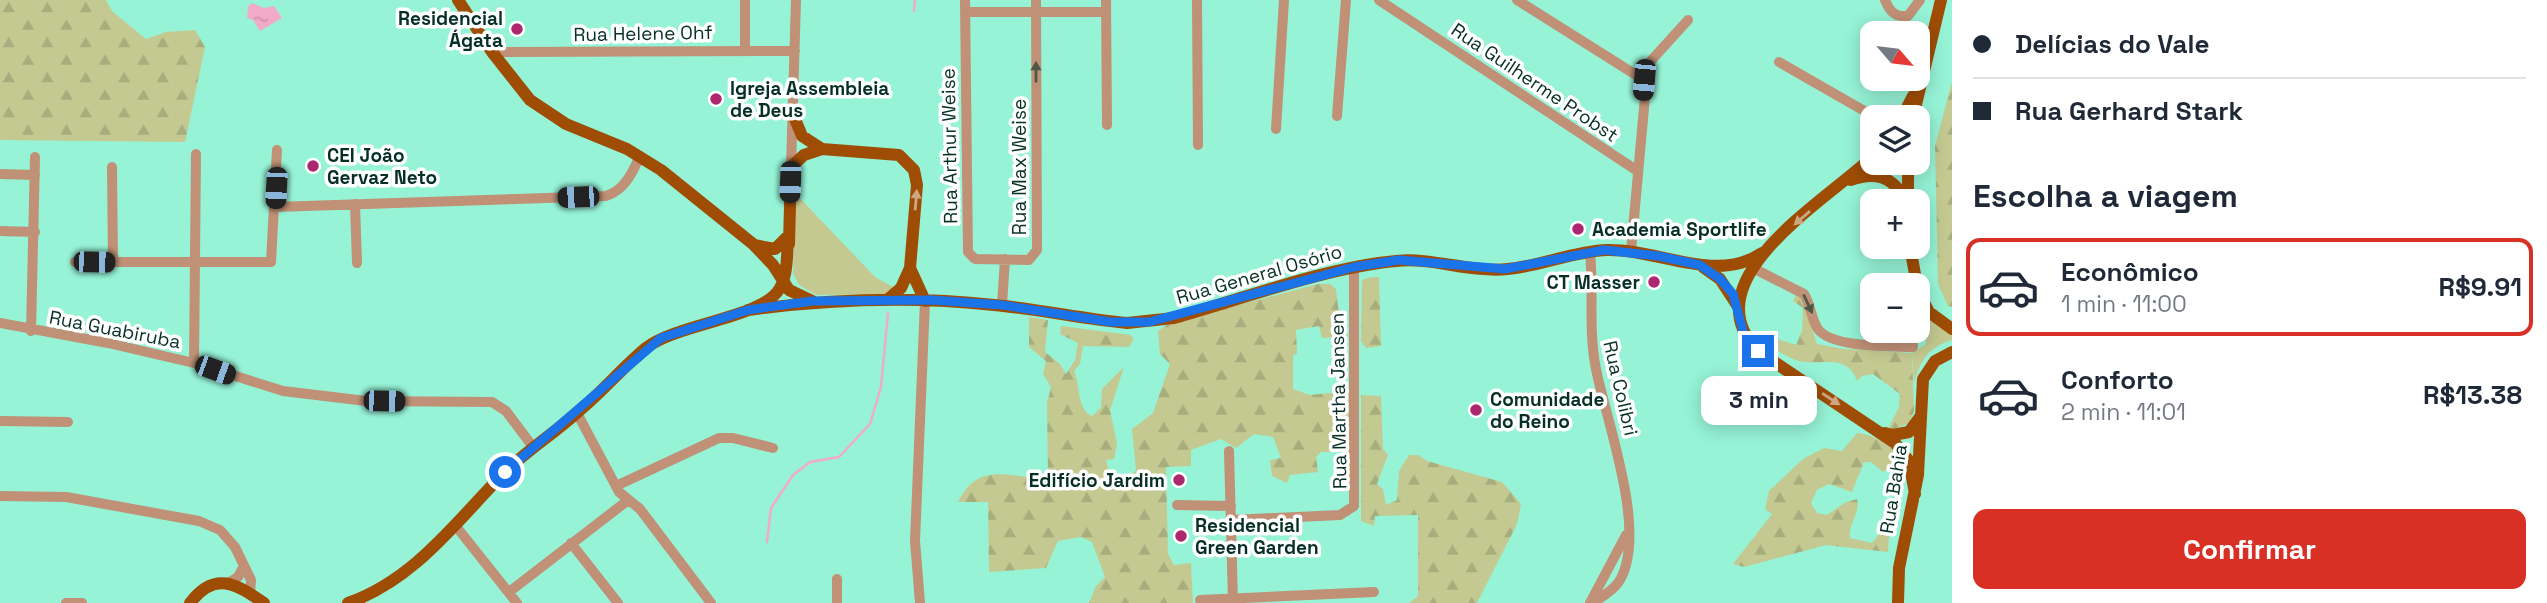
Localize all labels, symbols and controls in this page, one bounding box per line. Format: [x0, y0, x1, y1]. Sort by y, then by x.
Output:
place label: Residencial Ágata [398, 6, 503, 53]
street label: Rua Guilherme Probst [1446, 17, 1623, 148]
street label: Rua Helene Ohf [573, 20, 713, 47]
marker: Residencial Ágata [509, 21, 525, 37]
north arrow [1860, 21, 1930, 91]
map controls [1860, 21, 1930, 343]
text: Delícias do Vale [2015, 27, 2209, 61]
car [1632, 58, 1657, 102]
one-way arrow [1030, 61, 1042, 83]
street label: Rua Arthur Weise [936, 68, 963, 224]
place label: Igreja Assembleia de Deus [730, 76, 889, 123]
marker: Igreja Assembleia de Deus [708, 91, 724, 107]
text: Rua Gerhard Stark [2015, 94, 2243, 128]
street label: Rua Max Weise [1007, 99, 1032, 235]
button: layers [1860, 105, 1930, 175]
place label: CEI João Gervaz Neto [327, 143, 437, 190]
marker: CEI João Gervaz Neto [305, 158, 321, 174]
car [779, 161, 802, 203]
car [265, 166, 288, 210]
text: Escolha a viagem [1973, 176, 2238, 216]
car [557, 186, 600, 208]
one-way arrow [911, 188, 922, 210]
button: + [1860, 189, 1930, 259]
one-way arrow [1794, 210, 1811, 225]
place label: Academia Sportlife [1592, 217, 1767, 242]
marker: Academia Sportlife [1570, 221, 1586, 237]
street label: Rua General Osório [1173, 239, 1345, 310]
car [73, 251, 116, 273]
text: Econômico [2061, 255, 2199, 289]
icon: car [1977, 256, 2040, 319]
place label: CT Masser [1547, 270, 1640, 295]
text: R$9.91 [2438, 270, 2522, 304]
button: − [1860, 273, 1930, 343]
marker: CT Masser [1646, 274, 1662, 290]
text: 1 min · 11:00 [2061, 289, 2187, 319]
one-way arrow [1802, 294, 1814, 314]
street label: Rua Guabiruba [47, 304, 183, 354]
street label: Rua Martha Jansen [1324, 313, 1353, 489]
route end [1742, 335, 1774, 367]
street label: Rua Colibri [1597, 338, 1644, 438]
car [192, 353, 239, 387]
text: Conforto [2061, 363, 2174, 397]
icon: car [1977, 364, 2040, 427]
callout: 3 min [1700, 376, 1816, 424]
text: R$13.38 [2423, 378, 2522, 412]
text: 3 min [1729, 385, 1789, 415]
place label: Comunidade do Reino [1490, 387, 1604, 434]
car [363, 390, 406, 412]
one-way arrow [1821, 393, 1840, 406]
text: 2 min · 11:01 [2061, 397, 2186, 427]
marker: Comunidade do Reino [1468, 402, 1484, 418]
street label: Rua Bahia [1874, 443, 1913, 536]
route start [489, 456, 521, 488]
place label: Edifício Jardim [1029, 468, 1165, 493]
marker: Edifício Jardim [1171, 472, 1187, 488]
button: Confirmar [1973, 509, 2526, 589]
place label: Residencial Green Garden [1195, 513, 1319, 560]
marker: Residencial Green Garden [1173, 528, 1189, 544]

